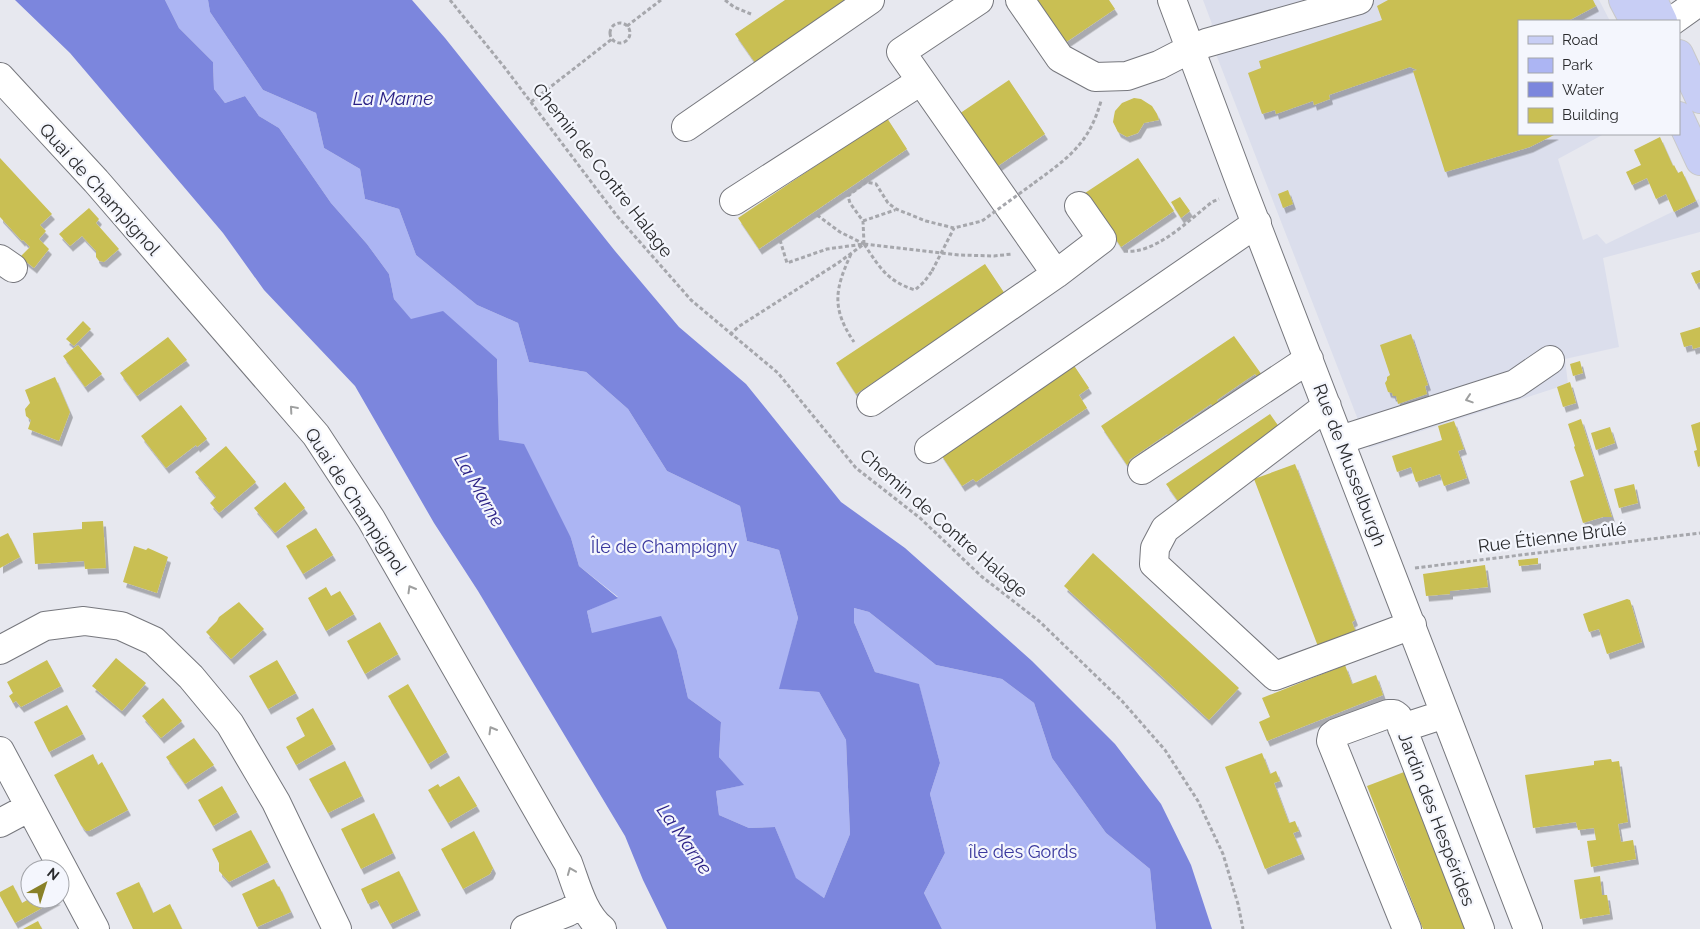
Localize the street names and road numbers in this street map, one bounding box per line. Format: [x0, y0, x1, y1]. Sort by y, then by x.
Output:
street label: Chemin de Contre Halage [528, 79, 678, 262]
street label: Quai de Champignol [35, 119, 165, 259]
street label: Rue de Musselburgh [1309, 381, 1391, 549]
street label: Quai de Champignol [301, 424, 411, 578]
street label: Chemin de Contre Halage [856, 444, 1032, 602]
street label: Rue Étienne Brûlé [1476, 516, 1628, 557]
street label: Jardin des Hespérides [1394, 729, 1480, 909]

